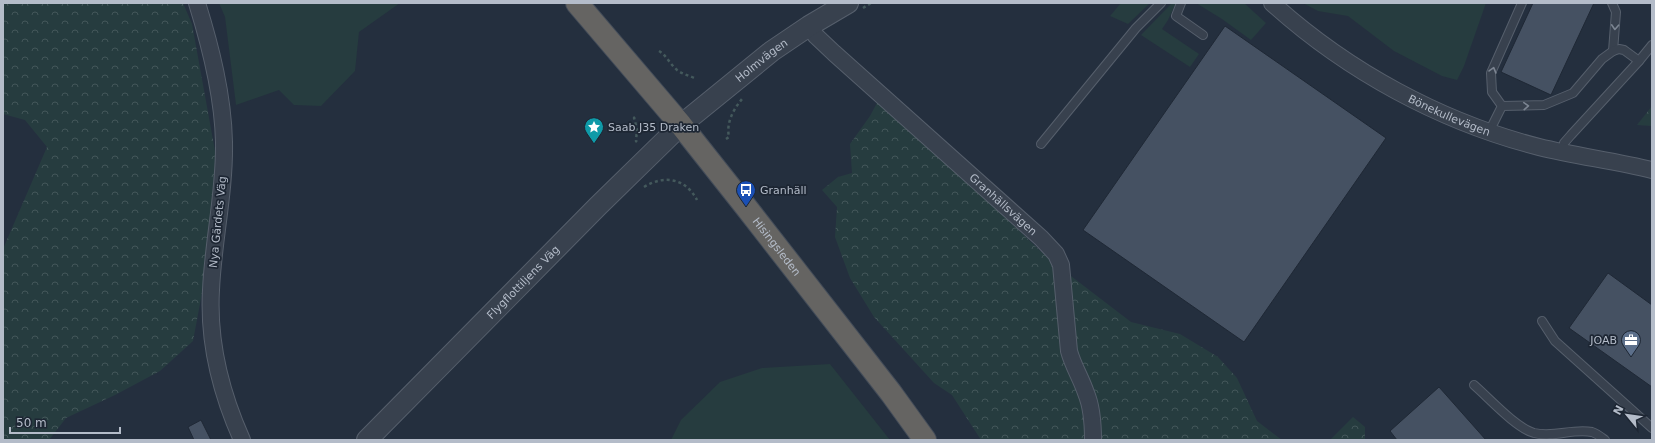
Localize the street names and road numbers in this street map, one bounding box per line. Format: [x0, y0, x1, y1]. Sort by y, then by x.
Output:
street label: Holmvägen [733, 36, 790, 85]
street label: Bönekullevägen [1406, 92, 1492, 138]
street label: Granhällsvägen [967, 171, 1040, 238]
street label: Nya Gärdets Väg [207, 175, 229, 269]
street label: Hisingsleden [750, 215, 804, 278]
street label: Flygflottiljens Väg [484, 243, 562, 321]

